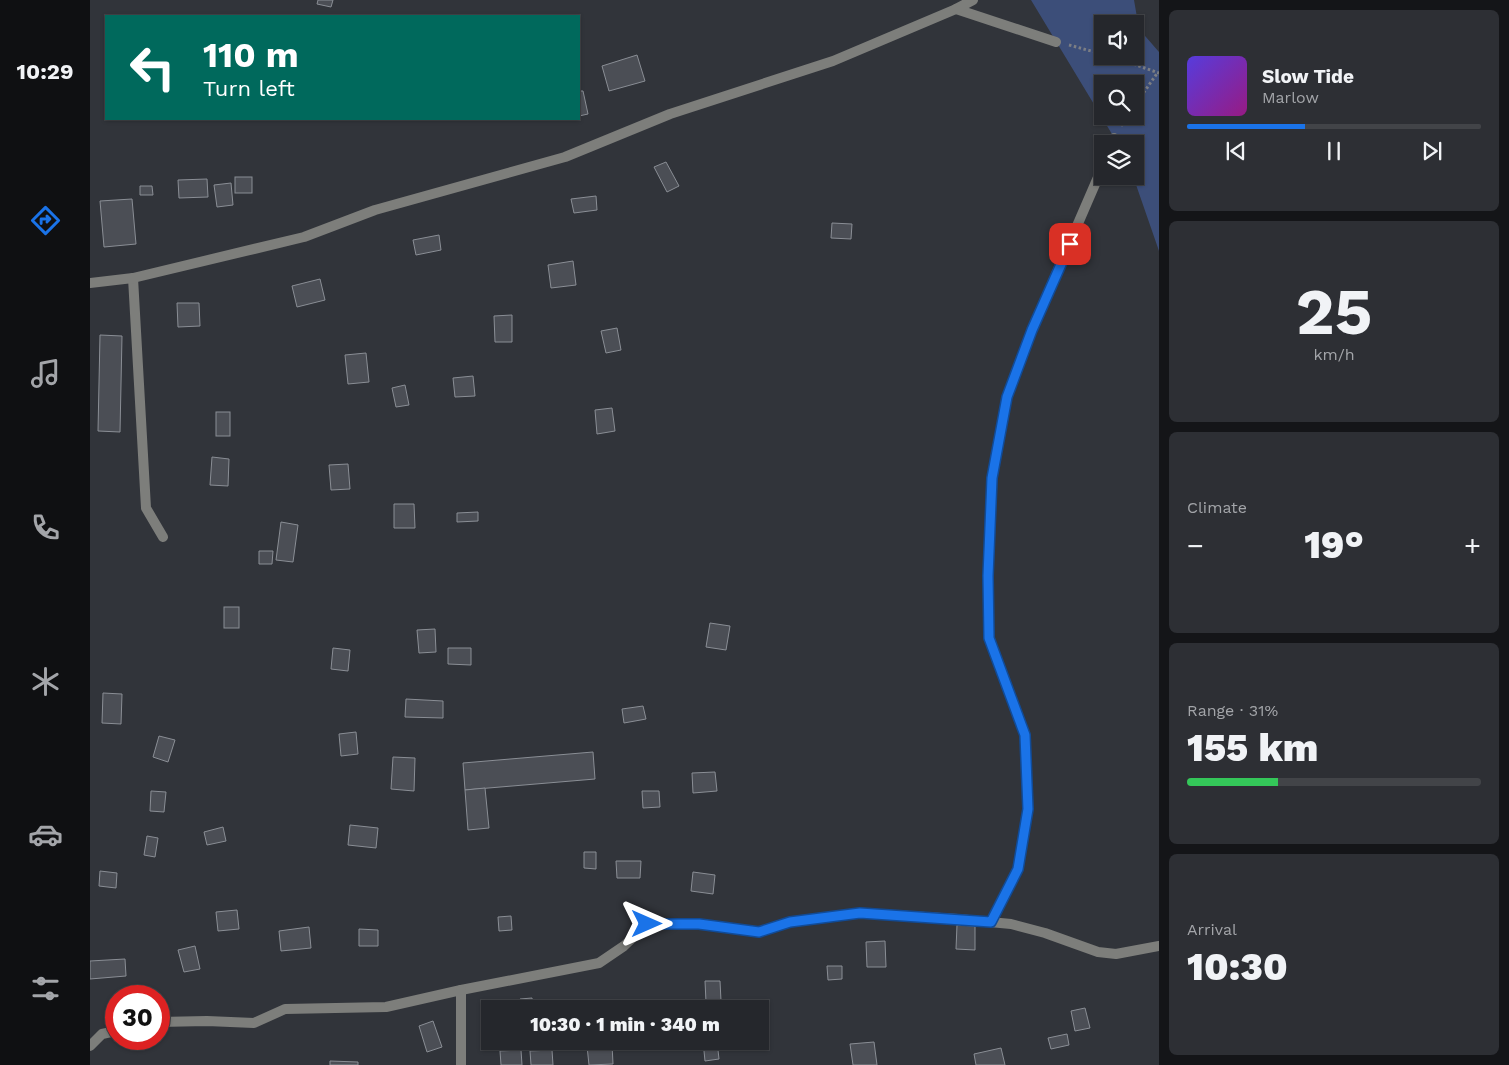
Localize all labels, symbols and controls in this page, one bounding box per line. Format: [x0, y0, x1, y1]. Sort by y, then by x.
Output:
map controls [1094, 15, 1144, 185]
button: sound [1094, 15, 1144, 65]
text: 110 m [203, 34, 299, 76]
icon: left [120, 35, 185, 100]
text: 10:29 [17, 59, 73, 84]
text: Slow Tide [1262, 65, 1354, 88]
button: search [1094, 75, 1144, 125]
text: Turn left [203, 76, 295, 101]
text: Marlow [1262, 88, 1319, 107]
button: layers [1094, 135, 1144, 185]
icon: previous [1222, 137, 1250, 165]
icon: pause [1320, 137, 1348, 165]
icon: next [1418, 137, 1446, 165]
icon: directions [28, 203, 63, 238]
pin [1049, 223, 1091, 265]
icon: arrive [1056, 230, 1084, 258]
text: 25 [1296, 274, 1372, 350]
text: km/h [1313, 345, 1355, 364]
icon: music [28, 356, 63, 391]
text: Climate [1187, 498, 1247, 517]
icon: phone [28, 510, 63, 545]
text: 19° [1304, 523, 1364, 567]
text: − [1187, 529, 1204, 562]
text: + [1464, 529, 1481, 562]
icon: climate [28, 664, 63, 699]
text: Range · 31% [1187, 701, 1278, 720]
text: 155 km [1187, 726, 1318, 770]
icon: car [28, 817, 63, 852]
position arrow [620, 897, 672, 949]
text: Arrival [1187, 920, 1237, 939]
text: 10:30 [1187, 945, 1288, 989]
icon: filters [28, 971, 63, 1006]
speed limit sign: 30 [105, 985, 170, 1050]
text: 10:30 · 1 min · 340 m [530, 1013, 720, 1036]

